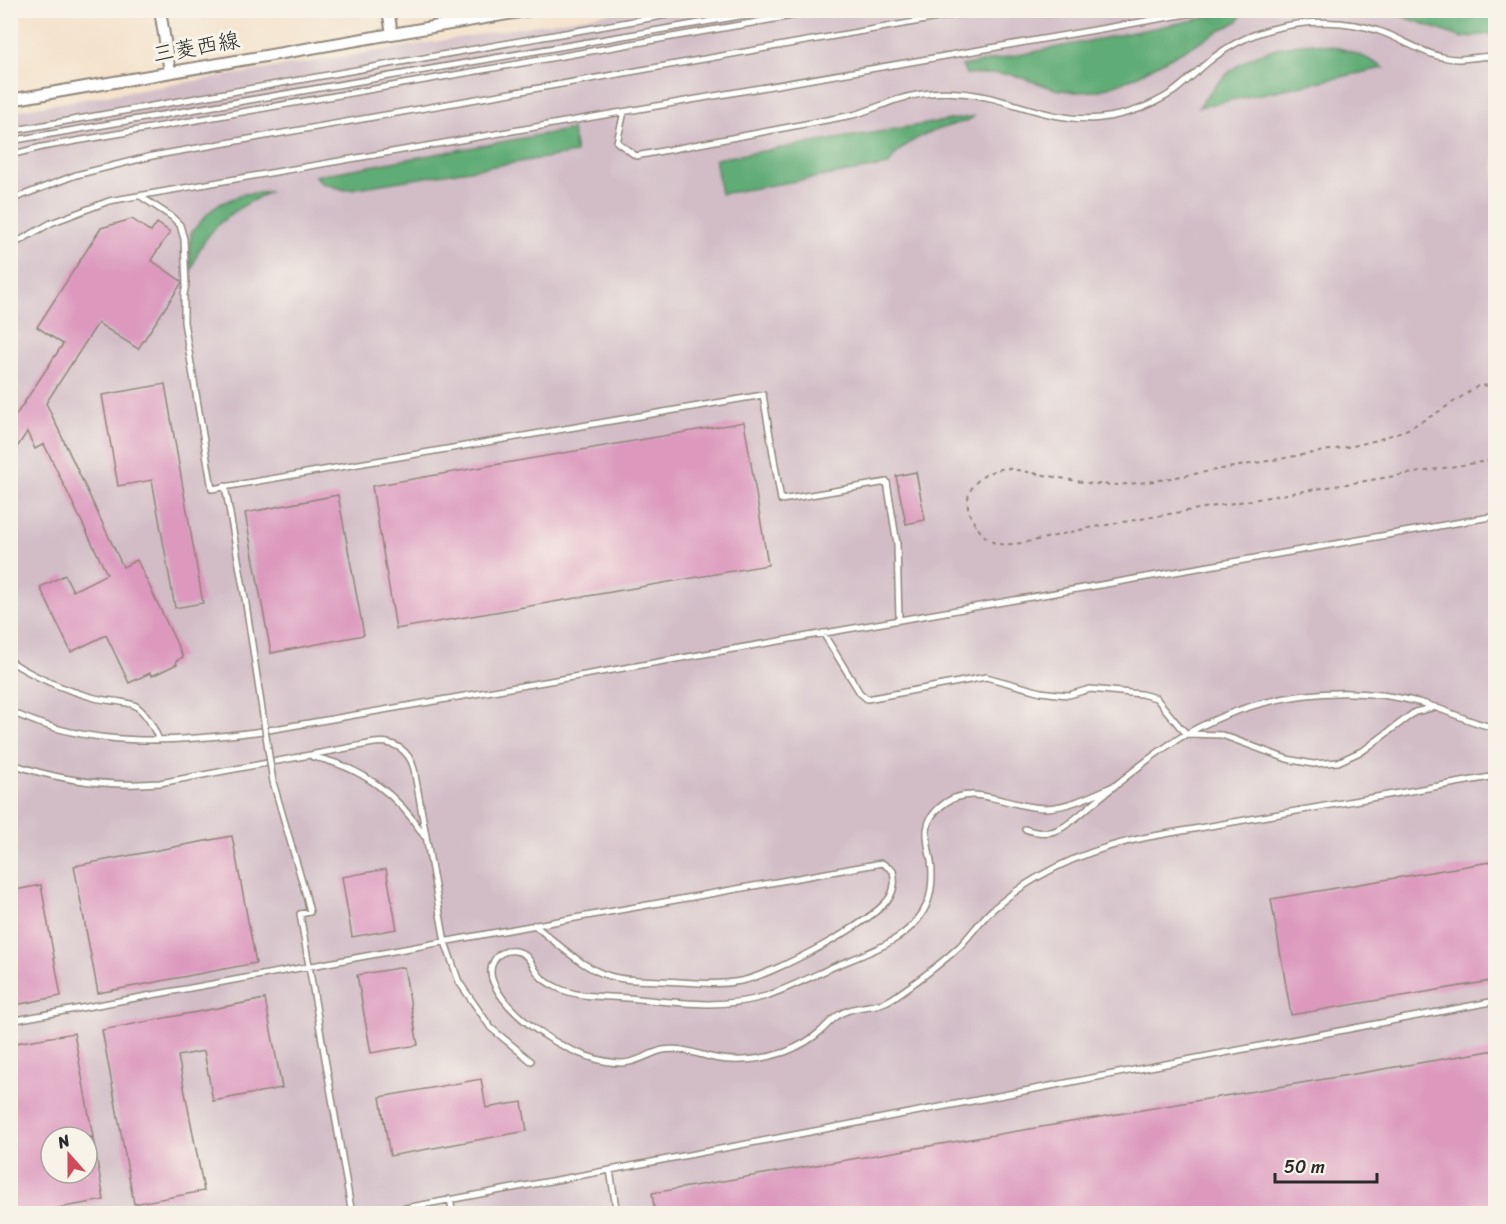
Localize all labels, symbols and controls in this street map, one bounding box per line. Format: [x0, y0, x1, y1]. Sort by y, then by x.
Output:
street label: 三菱西線 [149, 20, 243, 74]
north arrow [39, 1125, 99, 1185]
text: N [52, 1126, 75, 1157]
scale bar [1275, 1146, 1377, 1184]
text: 50 m [1284, 1151, 1325, 1183]

